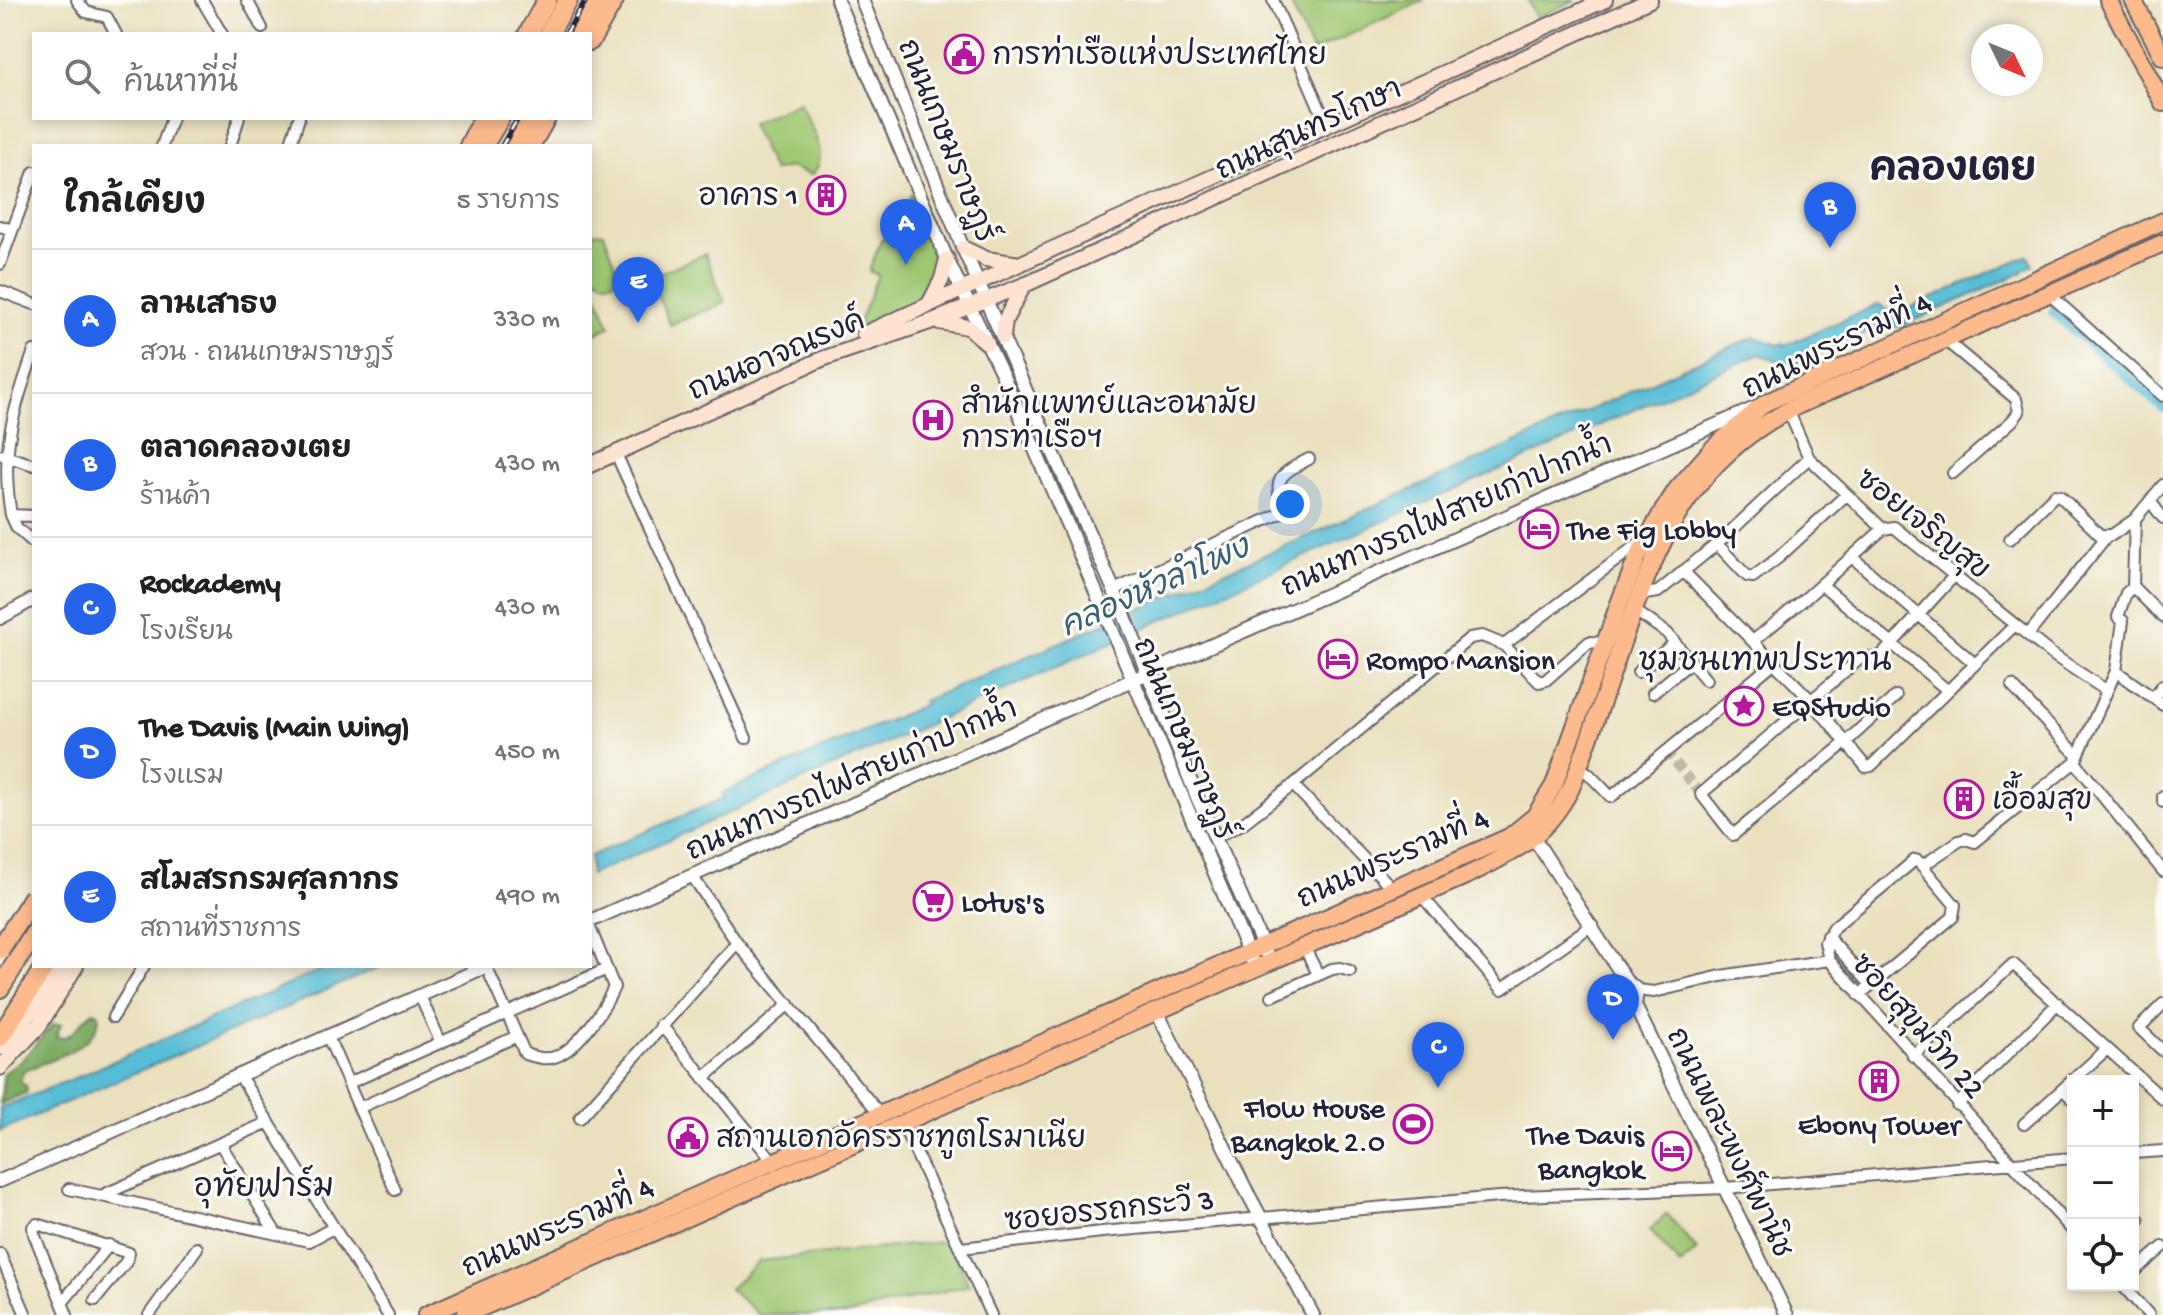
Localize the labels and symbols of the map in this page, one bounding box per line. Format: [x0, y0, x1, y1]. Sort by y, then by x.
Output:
north arrow [1971, 24, 2043, 96]
street label: ถนนเกษมราษฎร์ [887, 32, 1007, 248]
public building icon: การท่าเรือแห่งประเทศไทย [943, 33, 985, 75]
place label: การท่าเรือแห่งประเทศไทย [992, 34, 1327, 76]
street label: ถนนสุนทรโกษา [1208, 67, 1408, 190]
district label: คลองเตย [1870, 150, 2036, 194]
building icon: อาคาร 1 [805, 174, 847, 216]
place label: อาคาร 1 [699, 182, 798, 217]
pin: B [1804, 182, 1856, 248]
pin: A [880, 199, 932, 265]
pin: E [612, 257, 664, 323]
street label: ถนนพระรามที่ 4 [1731, 273, 1938, 409]
street label: ถนนอาจณรงค์ [681, 299, 871, 411]
place label: สำนักแพทย์และอนามัย การท่าเรือฯ [961, 383, 1257, 459]
hospital icon: สำนักแพทย์และอนามัย การท่าเรือฯ [912, 399, 954, 441]
street label: ถนนทางรถไฟสายเก่าปากน้ำ [1271, 415, 1619, 607]
street label: ซอยเจริญสุข [1847, 460, 1998, 590]
your location [1270, 484, 1310, 524]
hotel icon: The Fig Lobby [1518, 508, 1560, 550]
place label: The Fig Lobby [1565, 516, 1737, 551]
water label: คลองหัวลำโพง [1053, 524, 1259, 648]
street label: ถนนเกษมราษฎร์ [1123, 631, 1246, 846]
hotel icon: Rompo Mansion [1317, 638, 1359, 680]
district label: ชุมชนเทพประทาน [1638, 641, 1892, 683]
place label: Rompo Mansion [1366, 646, 1555, 681]
street label: ถนนทางรถไฟสายเก่าปากน้ำ [676, 679, 1024, 871]
place icon: EQStudio [1723, 685, 1765, 727]
place label: EQStudio [1772, 693, 1891, 728]
place label: เอื้อมสุข [1992, 771, 2092, 821]
building icon: เอื้อมสุข [1943, 778, 1985, 820]
street label: ถนนพระรามที่ 4 [1286, 789, 1495, 919]
supermarket icon: Lotus's [912, 880, 954, 922]
place label: Lotus's [961, 888, 1045, 923]
street label: ซอยสุขุมวิท 22 [1842, 945, 1993, 1107]
pin: D [1587, 974, 1639, 1040]
street label: ถนนพละพงศ์พานิช [1656, 1020, 1804, 1265]
pin: C [1412, 1022, 1464, 1088]
building icon: Ebony Tower [1858, 1060, 1900, 1102]
place label: Flow House Bangkok 2.0 [1230, 1094, 1386, 1163]
sports icon: Flow House Bangkok 2.0 [1392, 1103, 1434, 1145]
place label: Ebony Tower [1798, 1111, 1963, 1146]
public building icon: สถานเอกอัครราชทูตโรมาเนีย [667, 1116, 709, 1158]
place label: สถานเอกอัครราชทูตโรมาเนีย [716, 1117, 1086, 1159]
place label: The Davis Bangkok [1525, 1121, 1647, 1190]
hotel icon: The Davis Bangkok [1651, 1130, 1693, 1172]
street label: ถนนพระรามที่ 4 [451, 1158, 660, 1288]
district label: อุทัยฟาร์ม [194, 1164, 334, 1209]
street label: ซอยอรรถกระวี 3 [1002, 1179, 1216, 1242]

